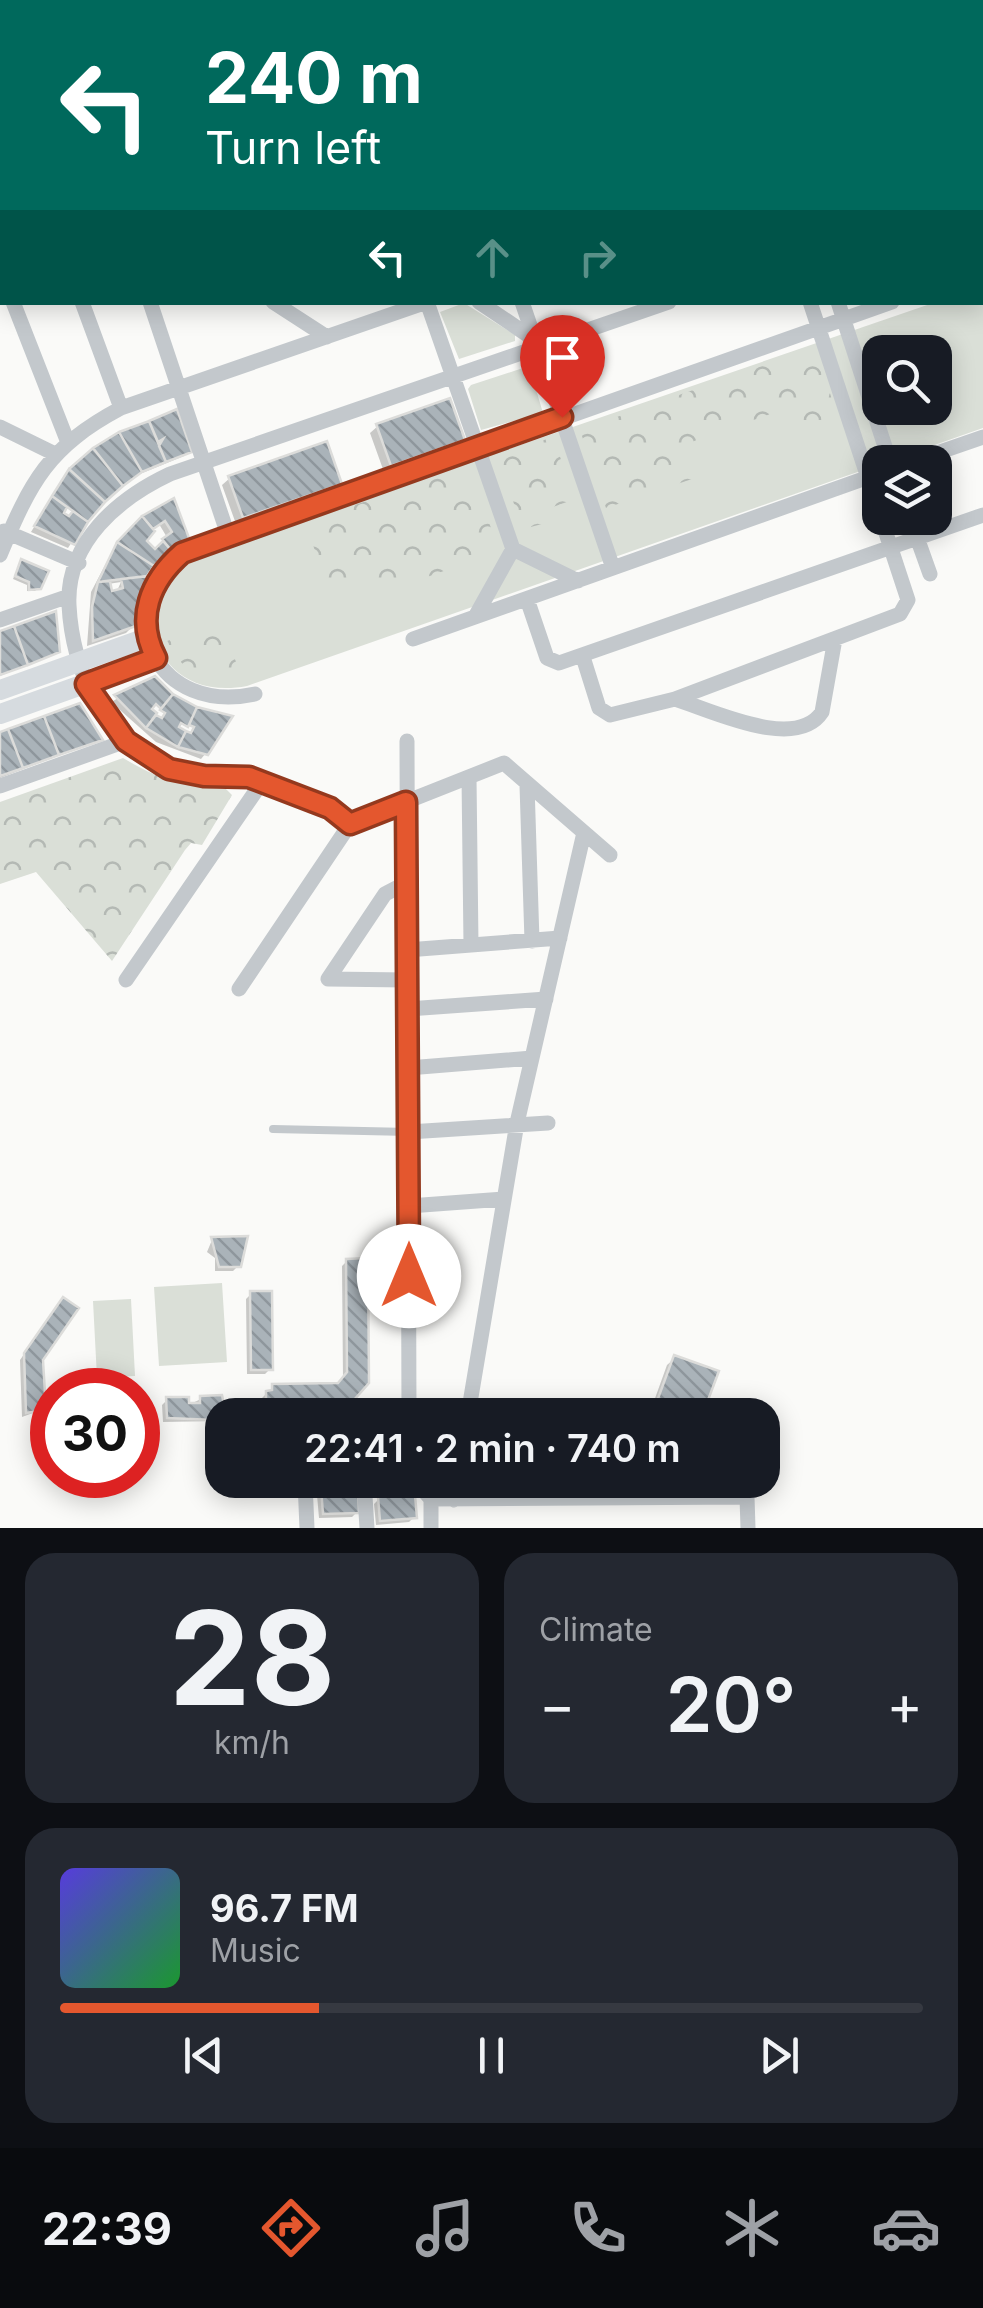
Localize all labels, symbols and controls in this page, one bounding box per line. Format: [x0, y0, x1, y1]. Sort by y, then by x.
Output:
text: 240 m [205, 35, 423, 120]
icon: left [40, 40, 170, 170]
text: Turn left [205, 120, 381, 175]
icon: left [360, 230, 415, 285]
icon: ahead [465, 230, 520, 285]
icon: right [570, 230, 625, 285]
pin [520, 315, 605, 418]
icon: arrive [535, 330, 590, 385]
map controls [862, 335, 952, 535]
button: search [862, 335, 952, 425]
button: layers [862, 445, 952, 535]
position arrow [357, 1224, 461, 1328]
speed limit sign: 30 [30, 1368, 160, 1498]
text: 22:41 · 2 min · 740 m [304, 1425, 681, 1471]
text: 28 [169, 1579, 335, 1736]
text: Climate [539, 1610, 653, 1649]
text: 20° [666, 1659, 796, 1750]
text: − [539, 1672, 575, 1738]
text: + [887, 1672, 923, 1738]
text: km/h [214, 1723, 290, 1762]
text: 96.7 FM [210, 1885, 359, 1931]
text: Music [210, 1931, 301, 1970]
icon: previous [176, 2028, 231, 2083]
icon: pause [464, 2028, 519, 2083]
icon: next [752, 2028, 807, 2083]
icon: directions [256, 2193, 326, 2263]
icon: music [410, 2193, 480, 2263]
icon: phone [563, 2193, 633, 2263]
icon: climate [717, 2193, 787, 2263]
icon: car [871, 2193, 941, 2263]
text: 22:39 [42, 2201, 172, 2256]

